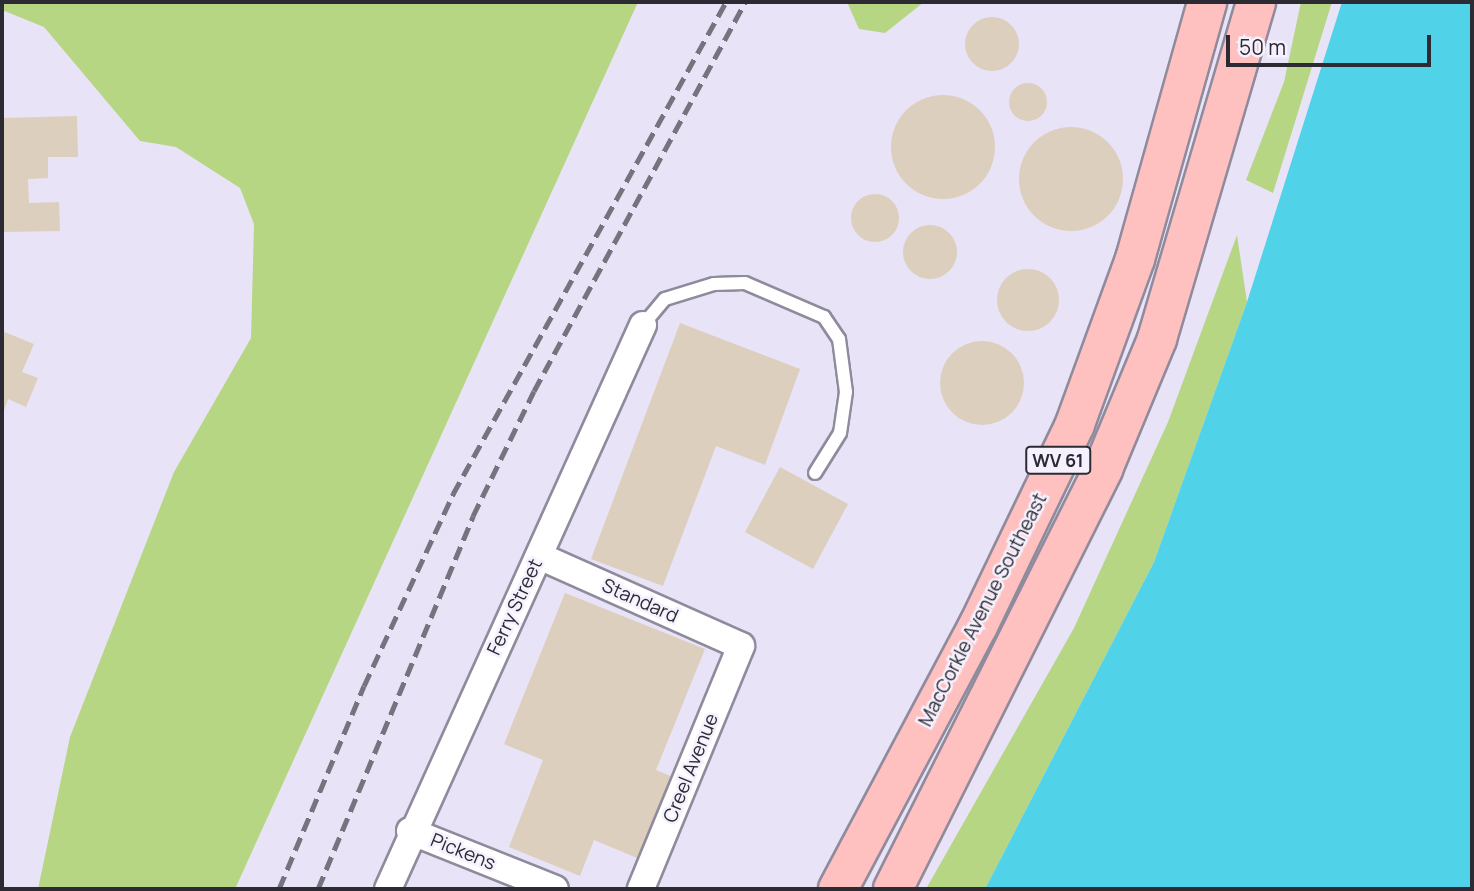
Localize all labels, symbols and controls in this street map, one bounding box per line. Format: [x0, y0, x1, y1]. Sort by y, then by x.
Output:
scale bar [1229, 21, 1434, 65]
text: 50 m [1239, 33, 1286, 61]
road number: WV 61 [1025, 446, 1091, 474]
street label: MacCorkle Avenue Southeast [914, 490, 1052, 730]
street label: Ferry Street [483, 555, 547, 659]
street label: Standard [598, 574, 682, 628]
street label: Creel Avenue [659, 710, 723, 826]
street label: Pickens [427, 829, 499, 875]

